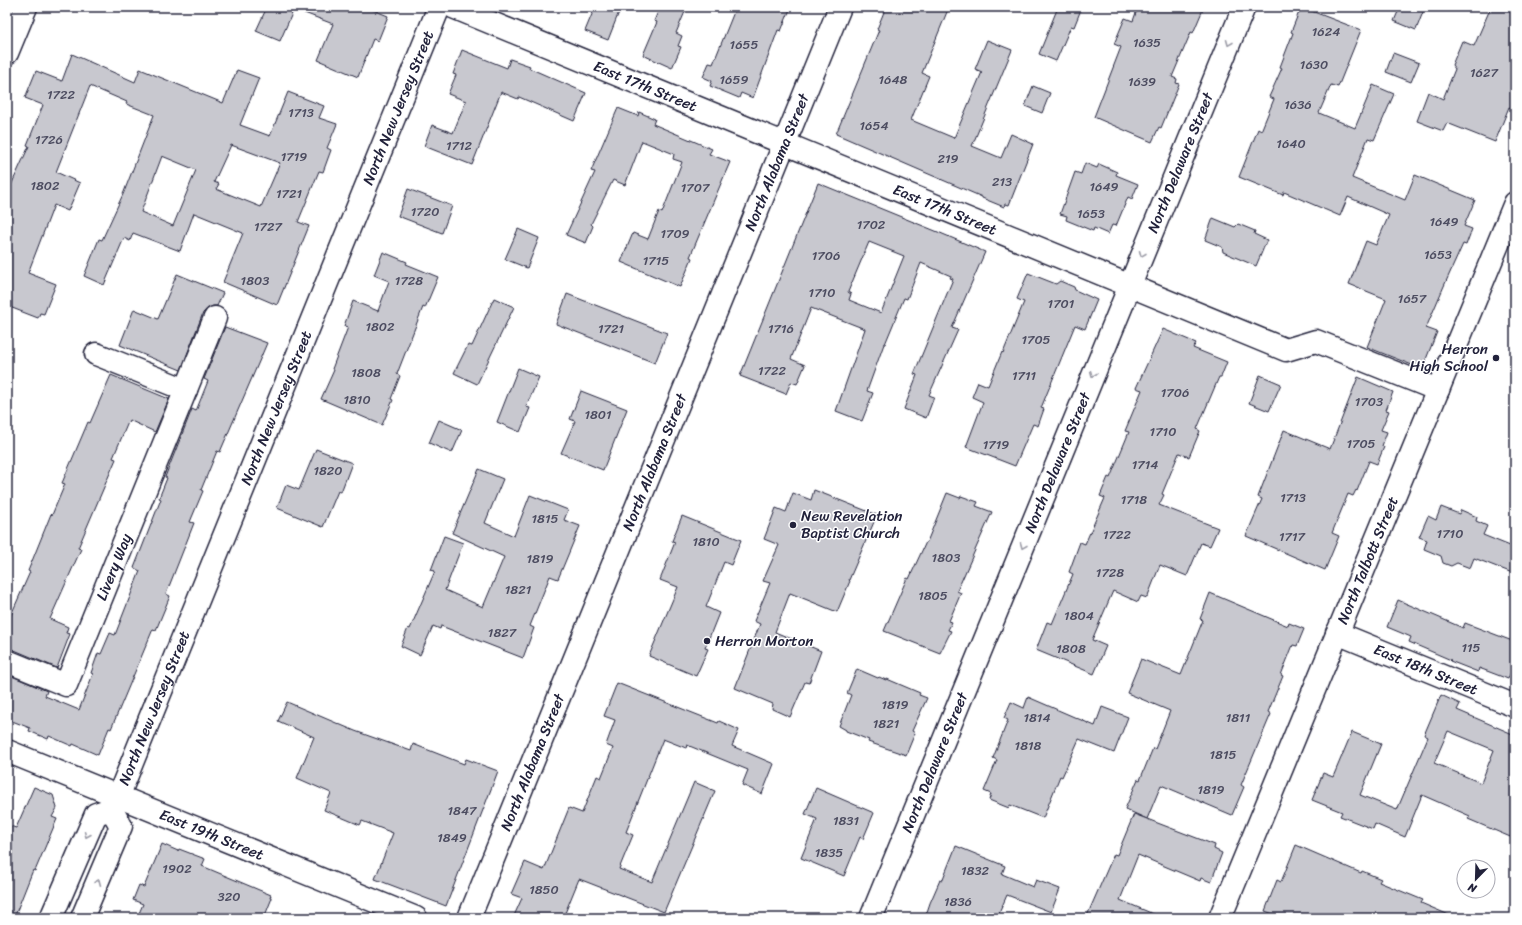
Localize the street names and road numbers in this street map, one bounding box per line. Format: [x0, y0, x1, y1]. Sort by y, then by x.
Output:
street label: North New Jersey Street [355, 26, 441, 189]
street label: East 17th Street [589, 53, 702, 119]
street label: North Delaware Street [1140, 88, 1221, 237]
street label: North Alabama Street [737, 89, 817, 235]
street label: East 17th Street [889, 177, 1001, 243]
street label: North New Jersey Street [233, 326, 319, 489]
street label: North Delaware Street [1017, 388, 1098, 537]
street label: North Alabama Street [615, 389, 695, 535]
street label: North Talbott Street [1330, 492, 1406, 628]
street label: Livery Way [89, 529, 139, 605]
street label: North New Jersey Street [111, 626, 197, 789]
street label: East 18th Street [1370, 636, 1482, 703]
street label: North Delaware Street [894, 687, 975, 837]
street label: North Alabama Street [493, 689, 572, 835]
street label: East 19th Street [155, 802, 268, 868]

